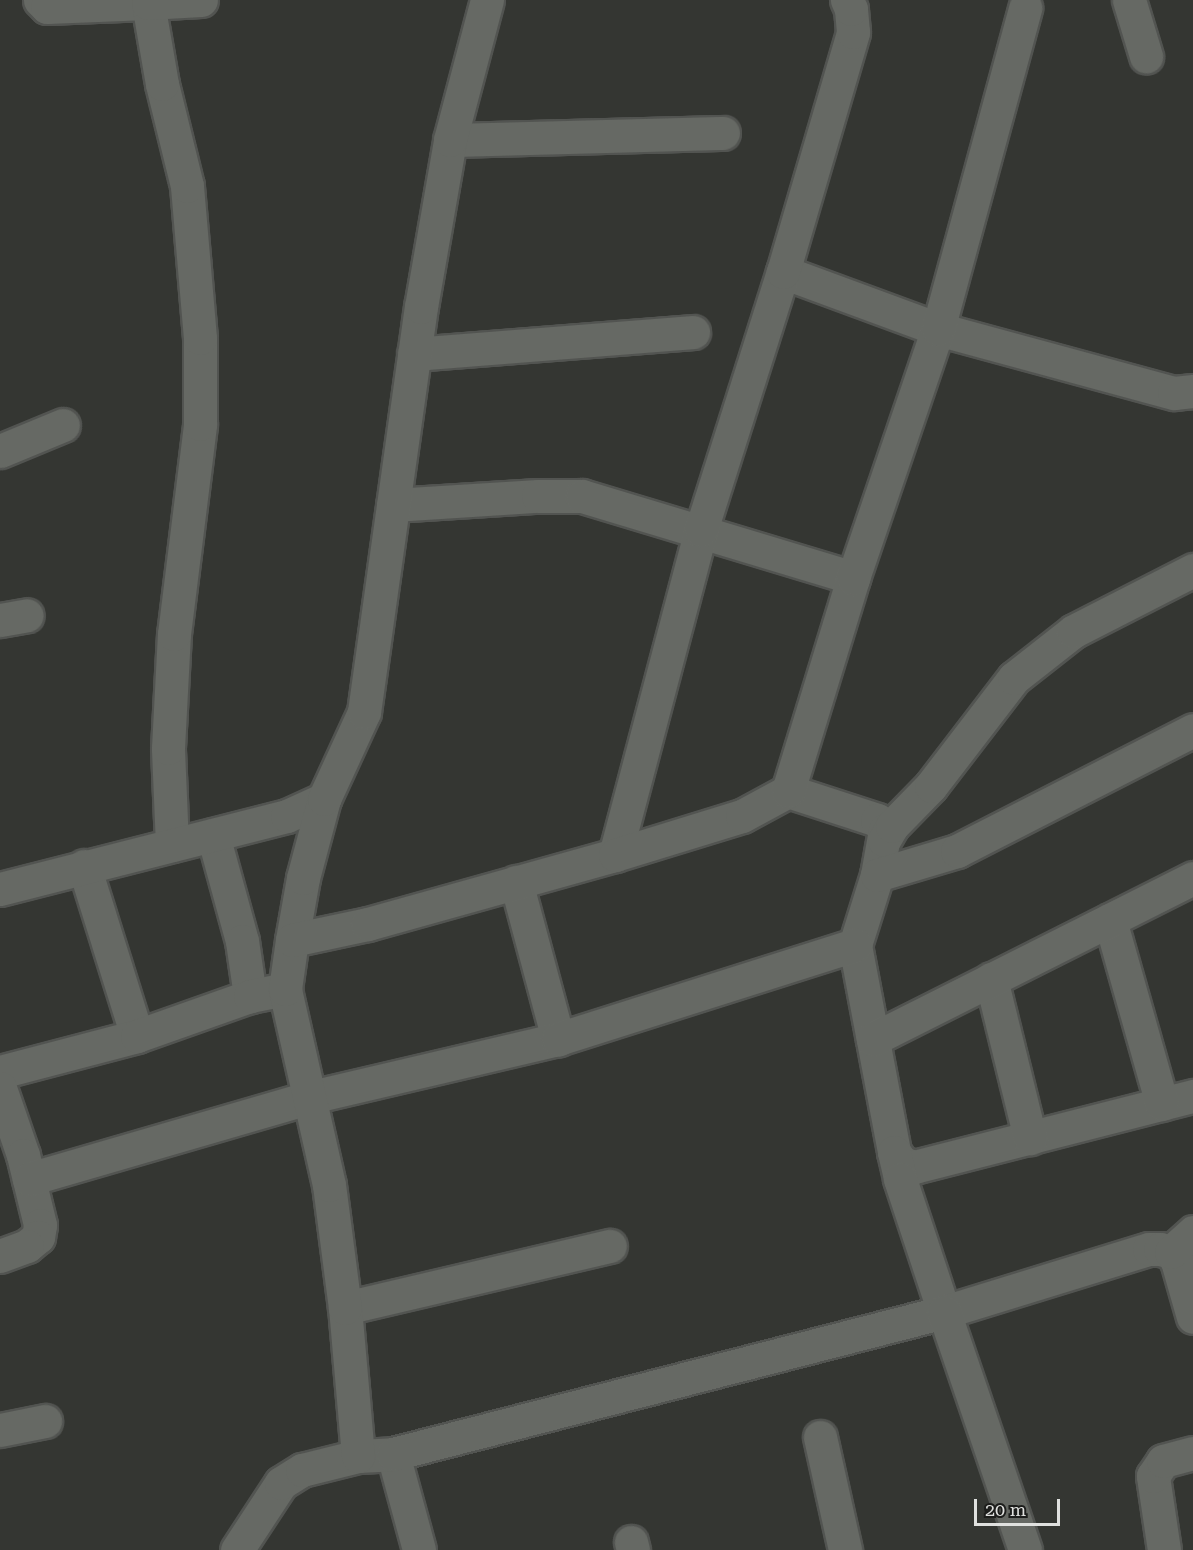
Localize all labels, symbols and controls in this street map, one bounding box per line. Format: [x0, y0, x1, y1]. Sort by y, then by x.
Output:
scale bar [977, 1487, 1062, 1525]
text: 20 m [985, 1499, 1026, 1520]

